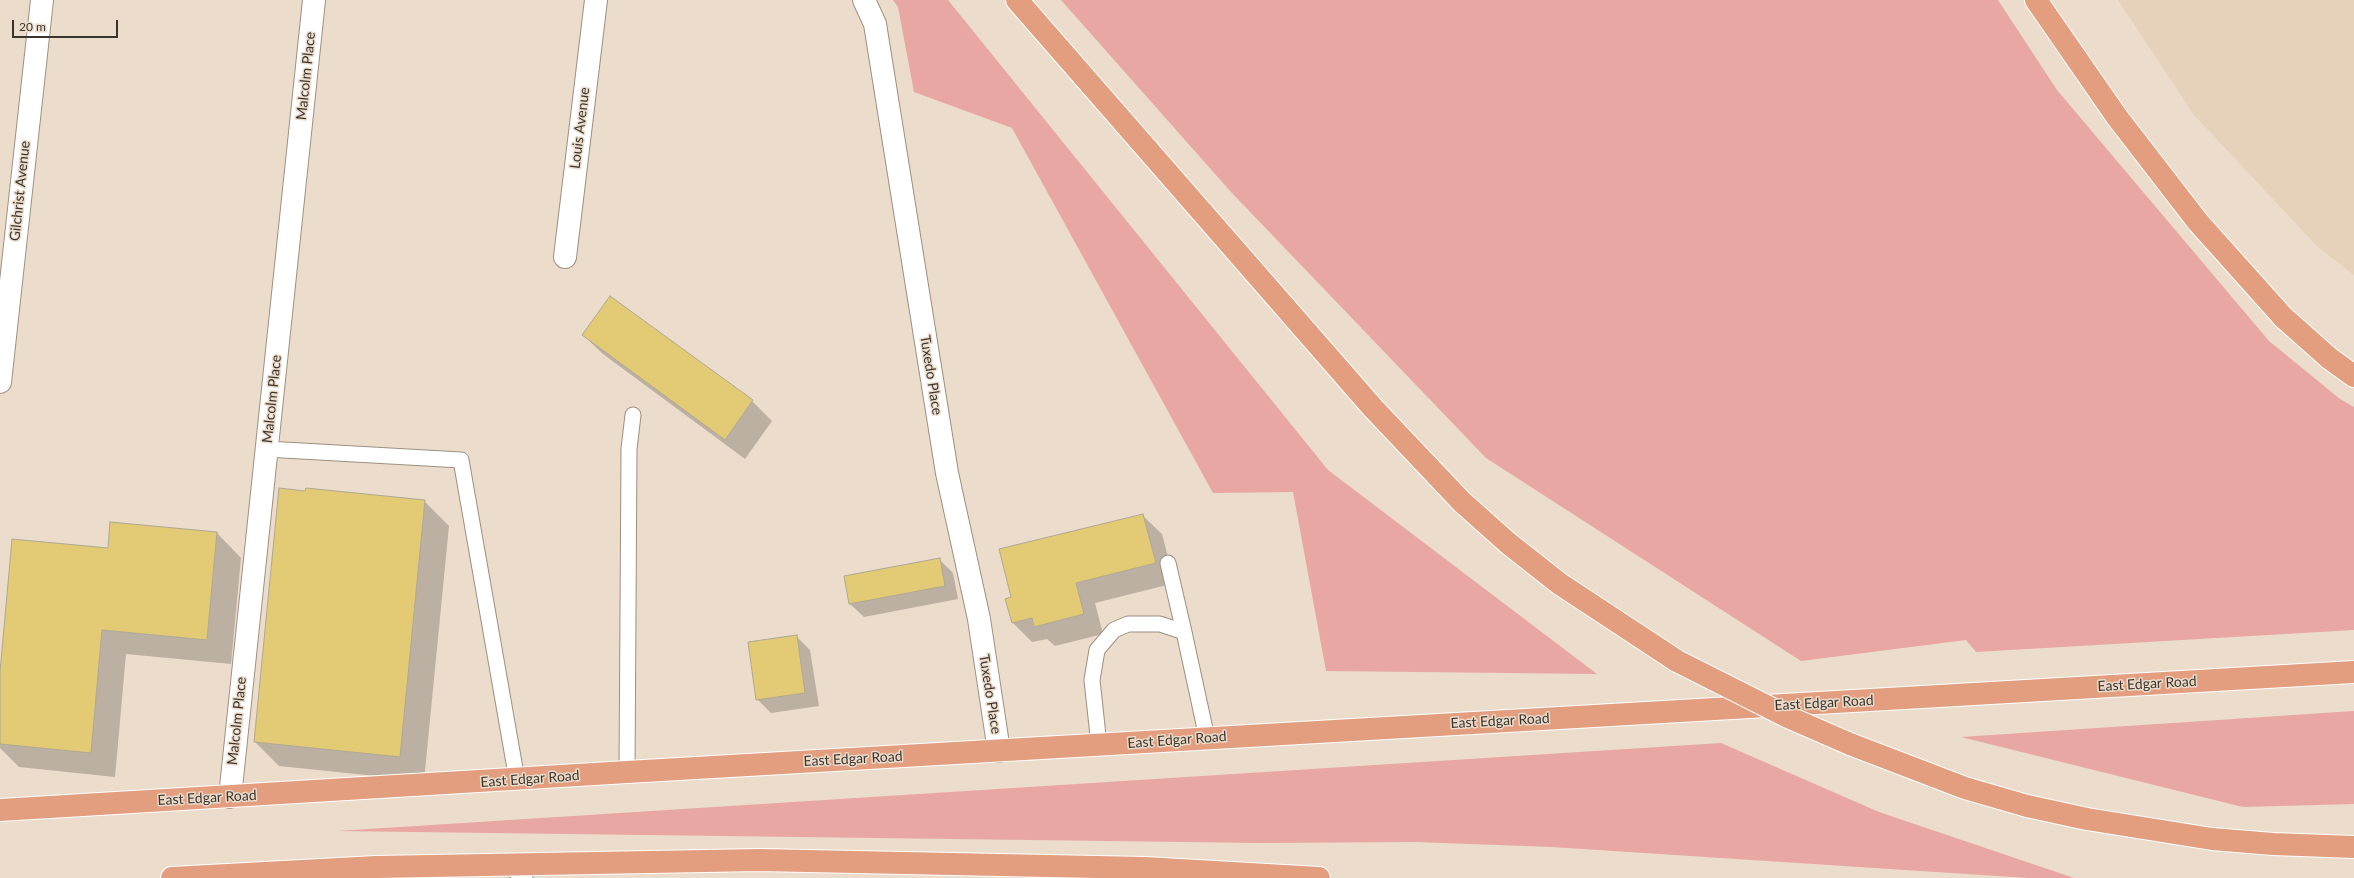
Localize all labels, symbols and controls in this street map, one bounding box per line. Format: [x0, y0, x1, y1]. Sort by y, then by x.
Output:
scale bar [14, 12, 120, 38]
text: 20 m [19, 19, 46, 34]
street label: Malcolm Place [293, 31, 319, 121]
street label: Louis Avenue [567, 86, 593, 170]
street label: Gilchrist Avenue [6, 140, 34, 242]
street label: Tuxedo Place [916, 334, 946, 416]
street label: Malcolm Place [259, 354, 285, 444]
street label: Tuxedo Place [975, 653, 1005, 735]
street label: East Edgar Road [2097, 673, 2197, 695]
street label: Malcolm Place [224, 676, 250, 766]
street label: East Edgar Road [1774, 692, 1874, 714]
street label: East Edgar Road [1450, 710, 1550, 732]
street label: East Edgar Road [1127, 728, 1227, 752]
street label: East Edgar Road [803, 748, 903, 770]
street label: East Edgar Road [480, 767, 580, 791]
street label: East Edgar Road [157, 787, 257, 809]

